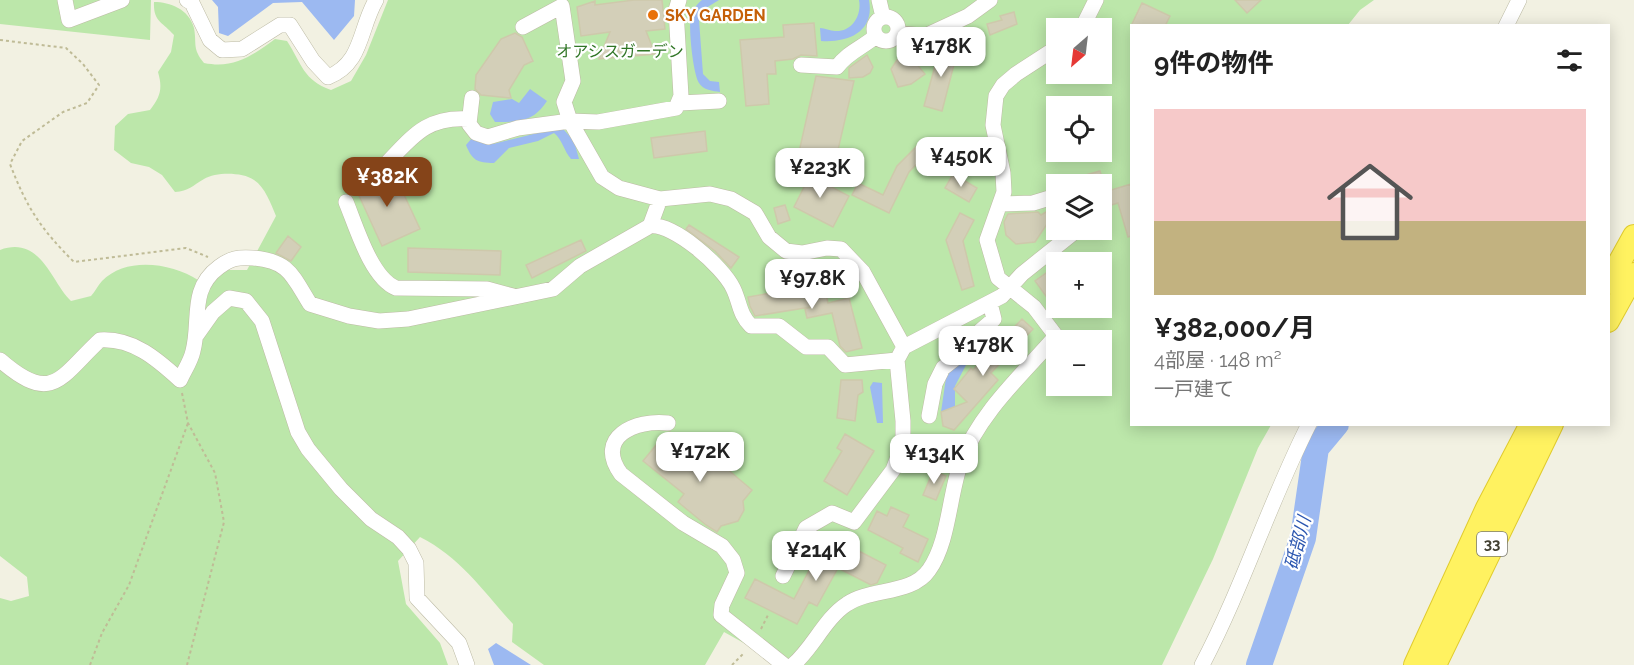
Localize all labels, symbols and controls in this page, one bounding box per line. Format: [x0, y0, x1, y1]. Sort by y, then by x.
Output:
place label: SKY GARDEN [665, 6, 766, 25]
marker: SKY GARDEN [646, 8, 660, 22]
north arrow [1046, 18, 1112, 84]
map controls [1046, 18, 1112, 396]
pin: ¥178K [899, 27, 983, 78]
text: ¥178K [911, 34, 971, 58]
park label: オアシスガーデン [556, 42, 684, 61]
icon: filters [1553, 44, 1586, 77]
text: 9件の物件 [1154, 48, 1273, 78]
button: locate [1046, 96, 1112, 162]
pin: ¥450K [919, 137, 1003, 188]
text: ¥450K [930, 144, 992, 168]
pin: ¥223K [778, 148, 862, 199]
icon: home [1316, 148, 1424, 256]
text: ¥223K [789, 155, 851, 179]
pin: ¥382K [345, 157, 429, 208]
text: ¥382K [356, 164, 418, 188]
button: layers [1046, 174, 1112, 240]
button: + [1046, 252, 1112, 318]
pin: ¥97.8K [763, 259, 861, 310]
text: ¥97.8K [779, 266, 845, 290]
text: ¥382,000/月 [1154, 313, 1315, 343]
pin: ¥178K [941, 326, 1025, 377]
button: − [1046, 330, 1112, 396]
text: ¥178K [953, 333, 1013, 357]
text: 4部屋 · 148 m² [1154, 348, 1281, 372]
text: 一戸建て [1154, 377, 1234, 401]
pin: ¥172K [658, 432, 742, 483]
pin: ¥134K [892, 434, 976, 485]
text: ¥172K [670, 439, 730, 463]
text: ¥134K [904, 441, 964, 465]
water label: 砥部川 [1280, 512, 1315, 572]
pin: ¥214K [774, 531, 858, 582]
road number: 33 [1477, 532, 1507, 556]
text: ¥214K [786, 538, 846, 562]

